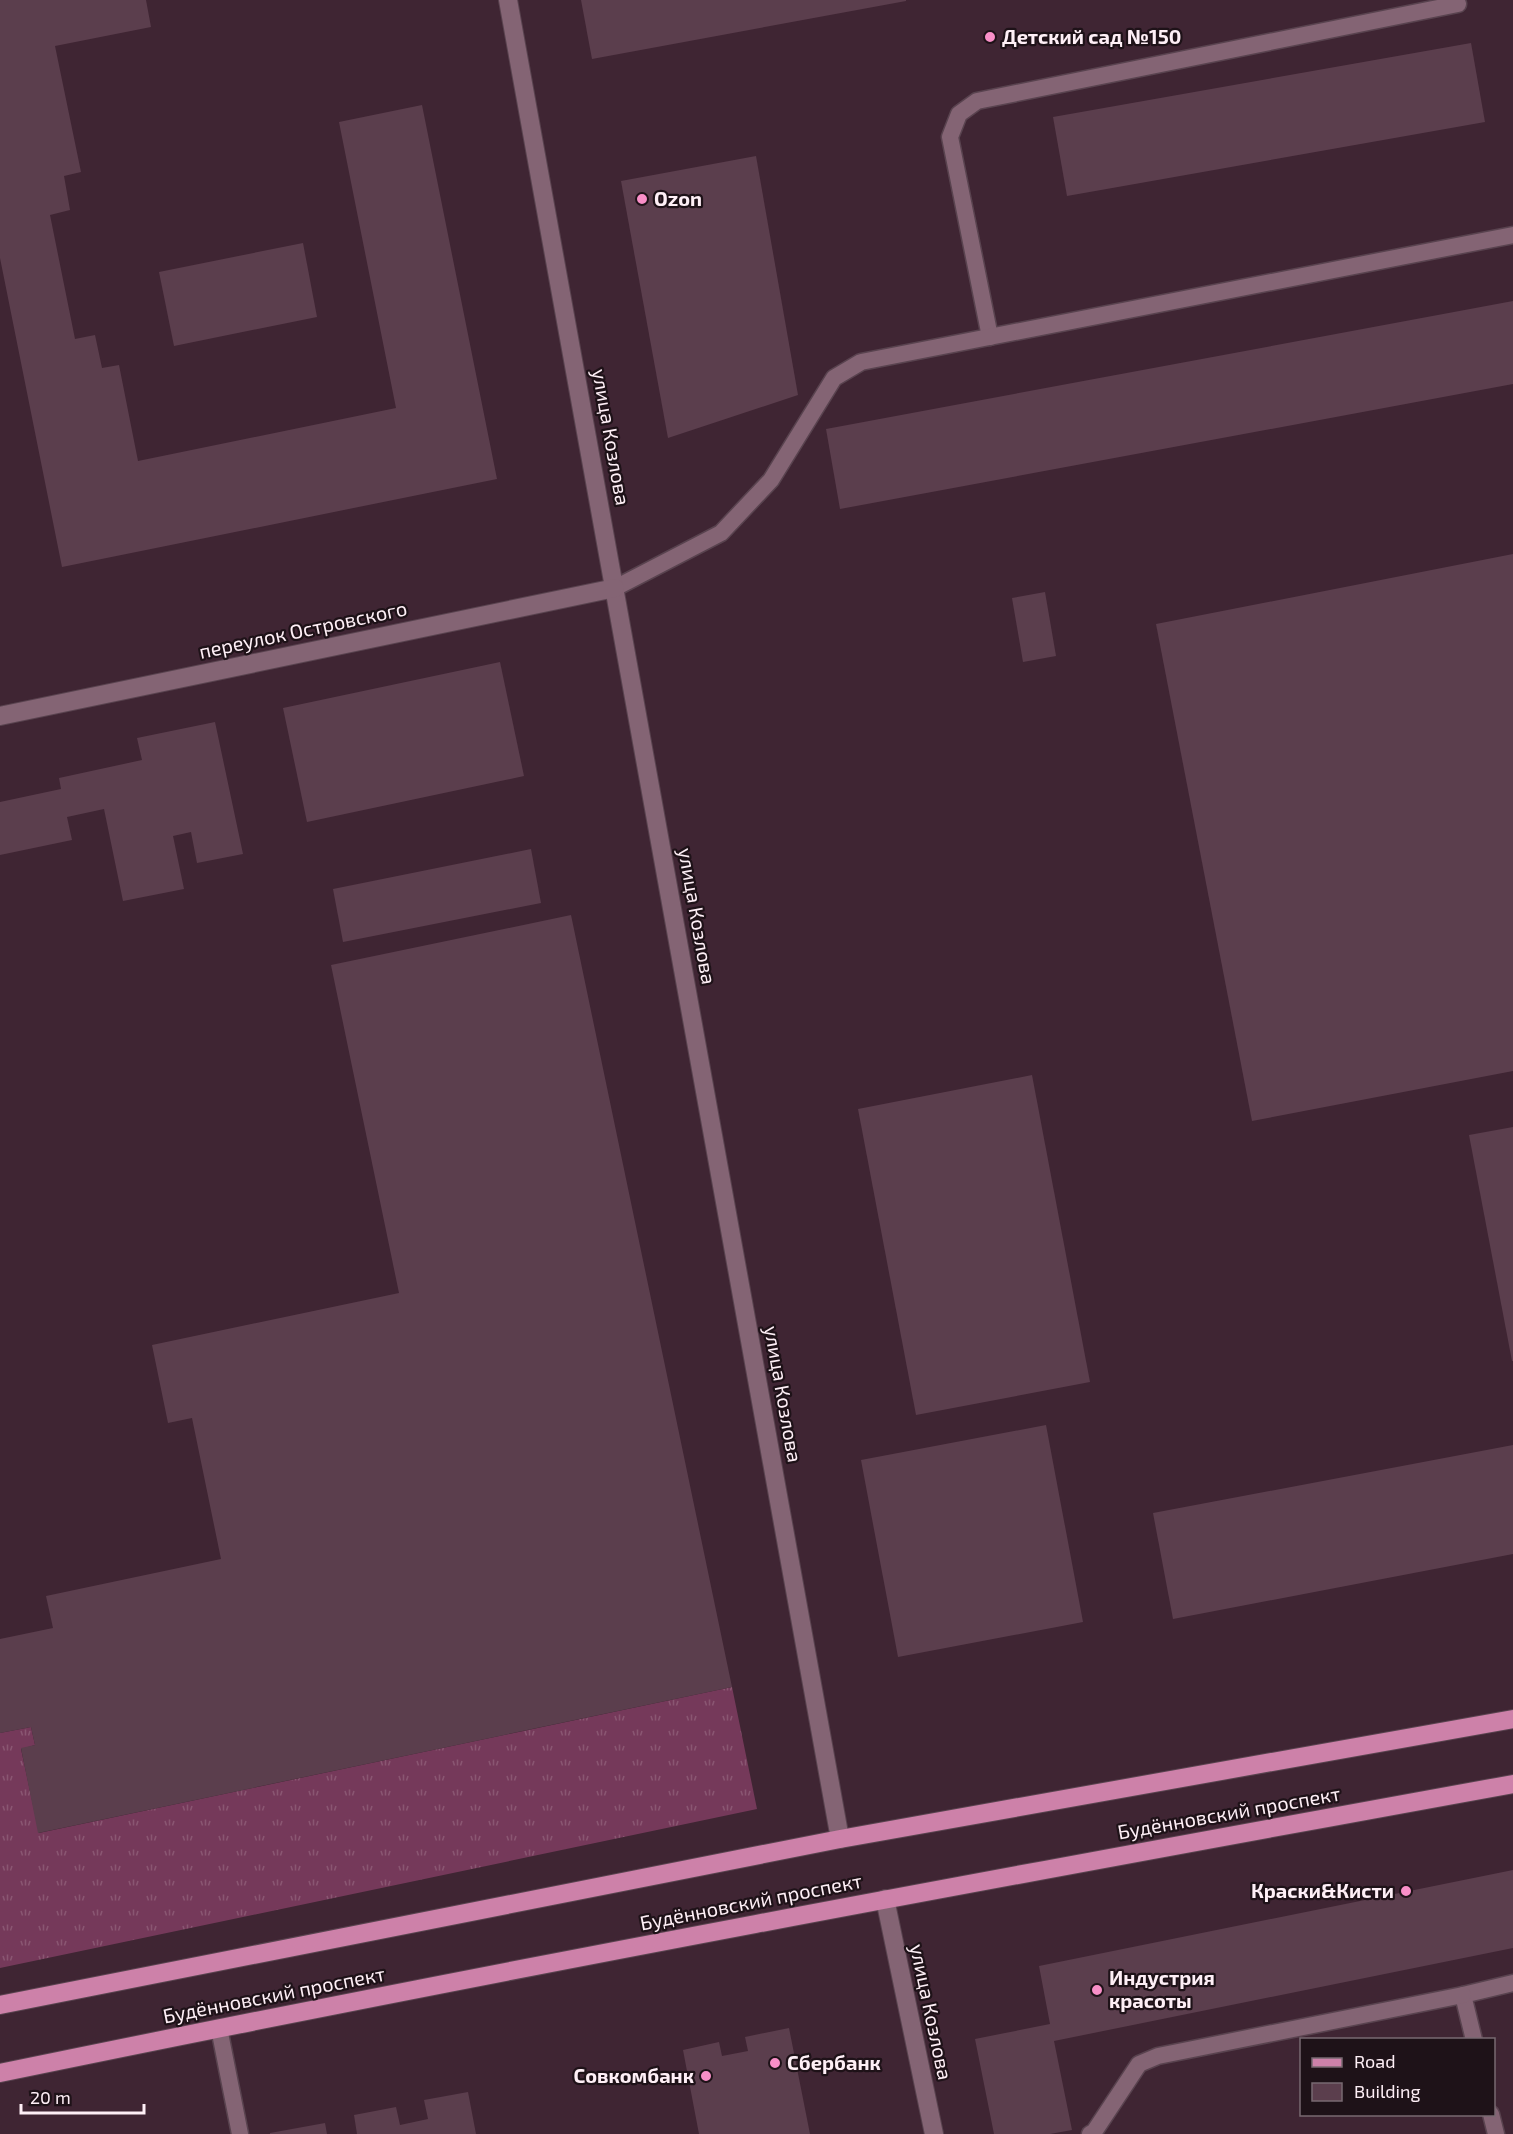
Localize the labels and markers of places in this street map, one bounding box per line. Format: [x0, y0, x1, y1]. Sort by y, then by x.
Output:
place label: Детский сад №150 [1002, 24, 1181, 48]
marker: Детский сад №150 [983, 30, 997, 44]
place label: Ozon [654, 186, 702, 210]
marker: Ozon [635, 192, 649, 206]
place label: Краски&Кисти [1251, 1878, 1394, 1902]
marker: Краски&Кисти [1399, 1884, 1413, 1898]
place label: Индустрия красоты [1109, 1965, 1215, 2012]
marker: Индустрия красоты [1090, 1983, 1104, 1997]
place label: Сбербанк [787, 2050, 881, 2074]
marker: Сбербанк [768, 2056, 782, 2070]
place label: Совкомбанк [574, 2063, 694, 2087]
marker: Совкомбанк [699, 2069, 713, 2083]

